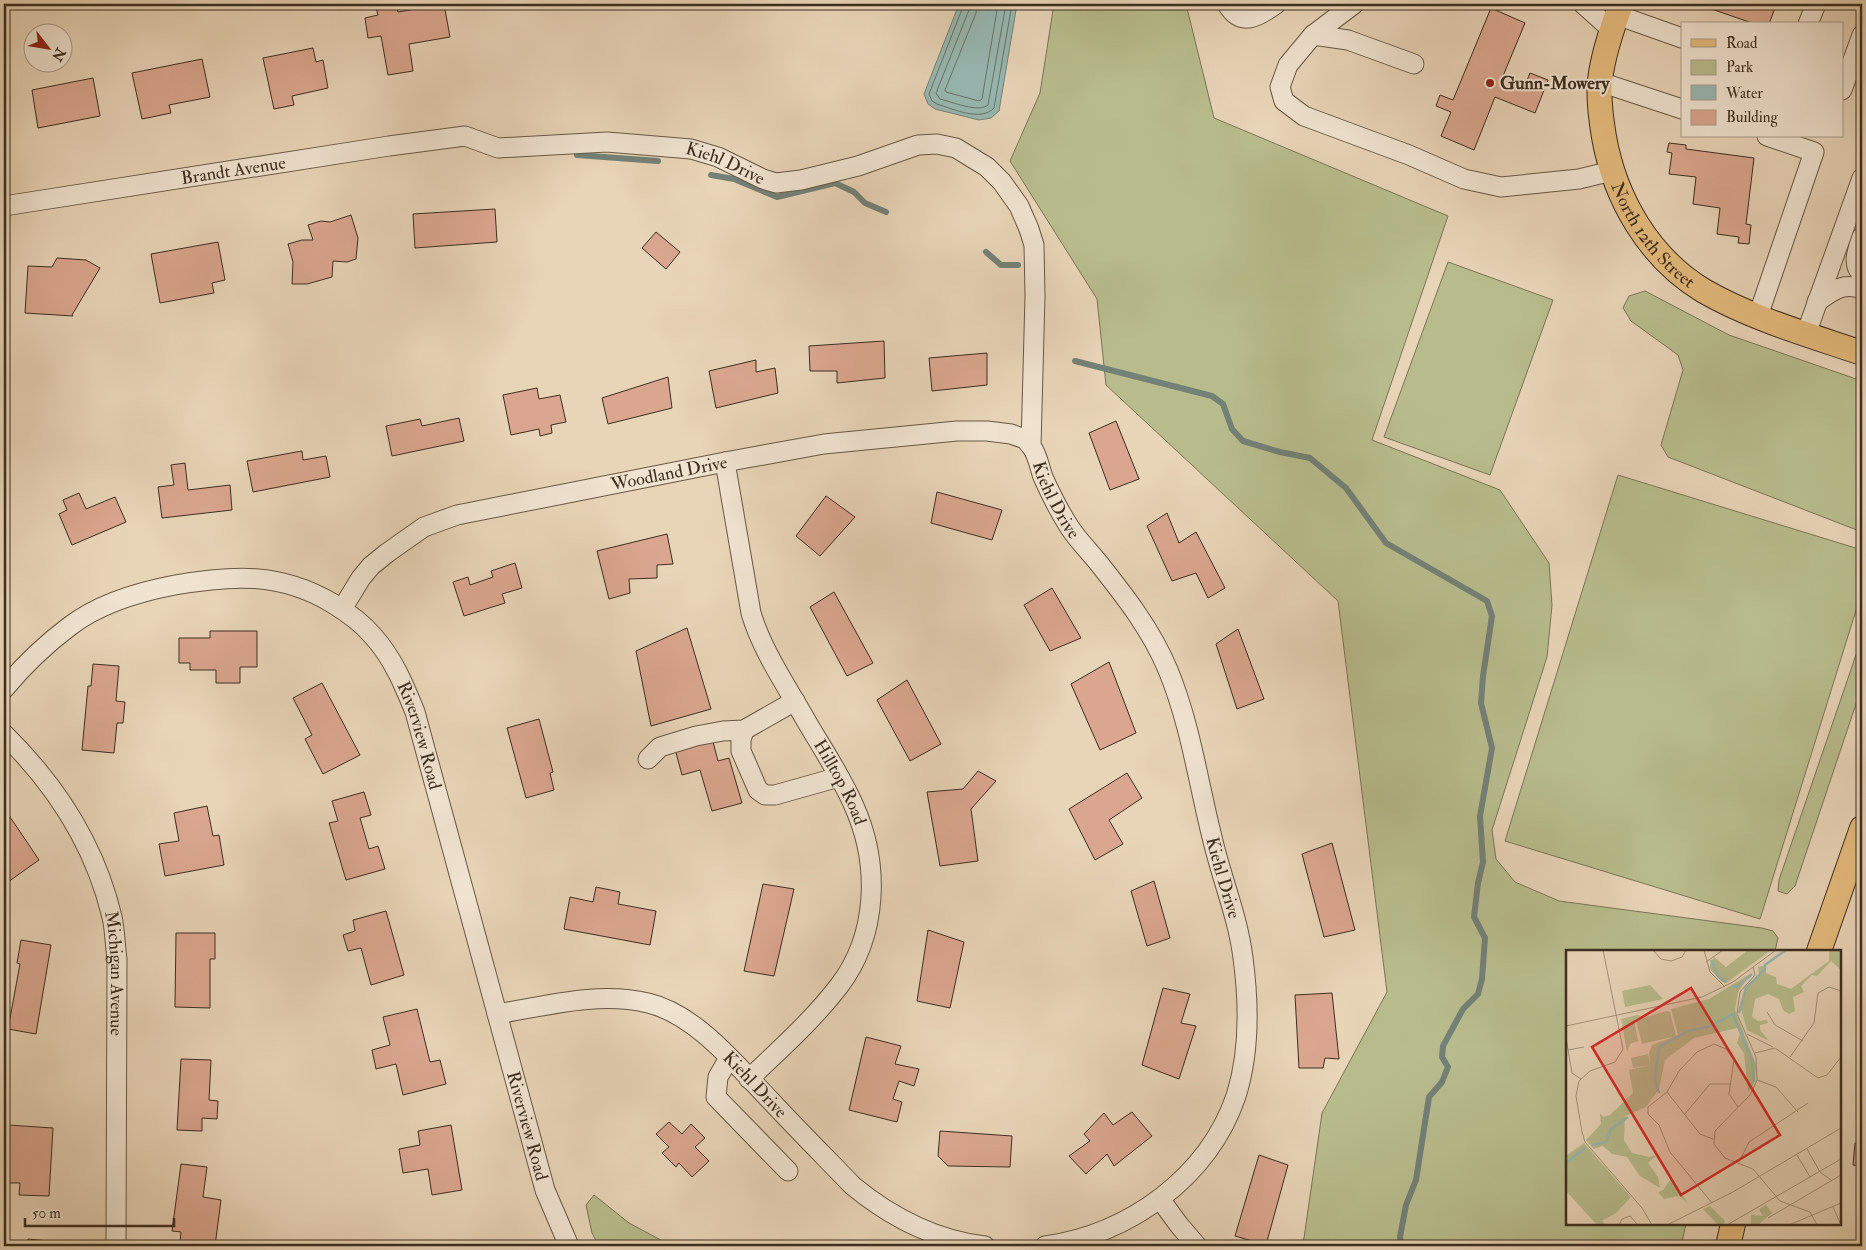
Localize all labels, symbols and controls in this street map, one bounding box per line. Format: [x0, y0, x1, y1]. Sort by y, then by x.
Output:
north arrow [22, 22, 72, 72]
legend [1681, 22, 1844, 138]
text: Road [1726, 34, 1758, 53]
text: N [48, 44, 70, 65]
text: Park [1726, 58, 1753, 77]
place label: Gunn-Mowery [1500, 72, 1610, 95]
marker: Gunn-Mowery [1484, 77, 1496, 89]
text: Water [1725, 84, 1763, 103]
text: Building [1726, 108, 1778, 127]
street label: Kiehl Drive [683, 137, 769, 190]
street label: Brandt Avenue [179, 151, 288, 190]
street label: North 12th Street [1605, 179, 1699, 294]
street label: Woodland Drive [608, 451, 730, 497]
street label: Kiehl Drive [1027, 459, 1085, 544]
street label: Riverview Road [391, 678, 447, 792]
street label: Hilltop Road [808, 735, 872, 828]
street label: Kiehl Drive [1200, 835, 1246, 922]
street label: Michigan Avenue [99, 909, 129, 1036]
inset map [1566, 950, 1841, 1225]
street label: Kiehl Drive [718, 1046, 792, 1123]
street label: Riverview Road [501, 1069, 553, 1183]
scale bar [25, 1195, 174, 1227]
text: 50 m [32, 1204, 61, 1223]

